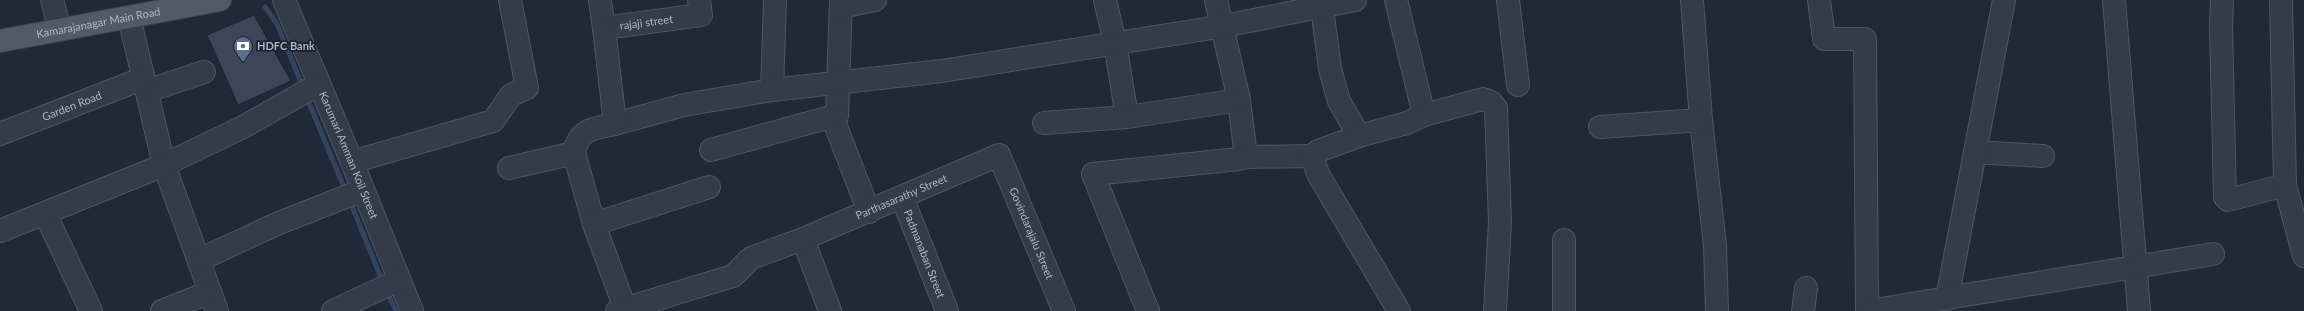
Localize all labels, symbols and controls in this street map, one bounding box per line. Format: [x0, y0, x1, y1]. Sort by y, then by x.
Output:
street label: Kamarajanagar Main Road [35, 4, 161, 40]
street label: rajaji street [619, 12, 674, 32]
bank icon: HDFC Bank [232, 35, 254, 63]
place label: HDFC Bank [257, 39, 315, 52]
street label: Garden Road [40, 88, 103, 123]
street label: Karumari Amman Koil Street [317, 89, 381, 221]
street label: Parthasarathy Street [853, 171, 949, 222]
street label: Govindarajalu Street [1007, 185, 1057, 281]
street label: Padmanaban Street [902, 208, 948, 300]

